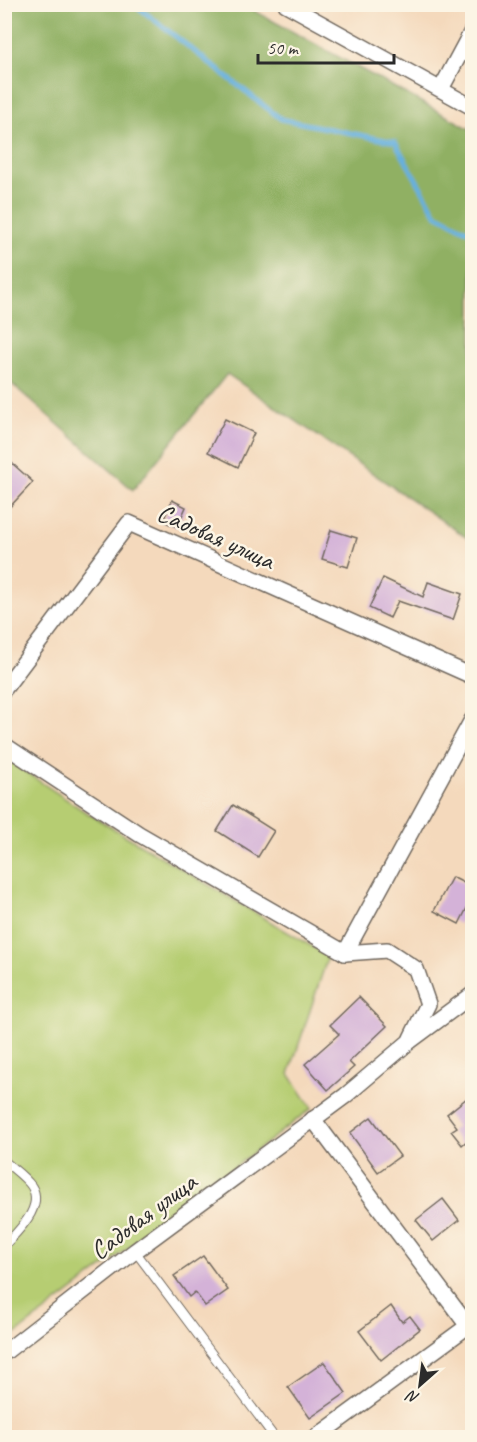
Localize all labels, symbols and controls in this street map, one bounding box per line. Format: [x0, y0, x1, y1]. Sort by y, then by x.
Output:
scale bar [258, 27, 394, 65]
text: 50 m [267, 37, 300, 59]
street label: Садовая улица [152, 496, 281, 578]
street label: Садовая улица [84, 1165, 204, 1267]
north arrow [390, 1355, 450, 1415]
text: N [402, 1385, 422, 1409]

